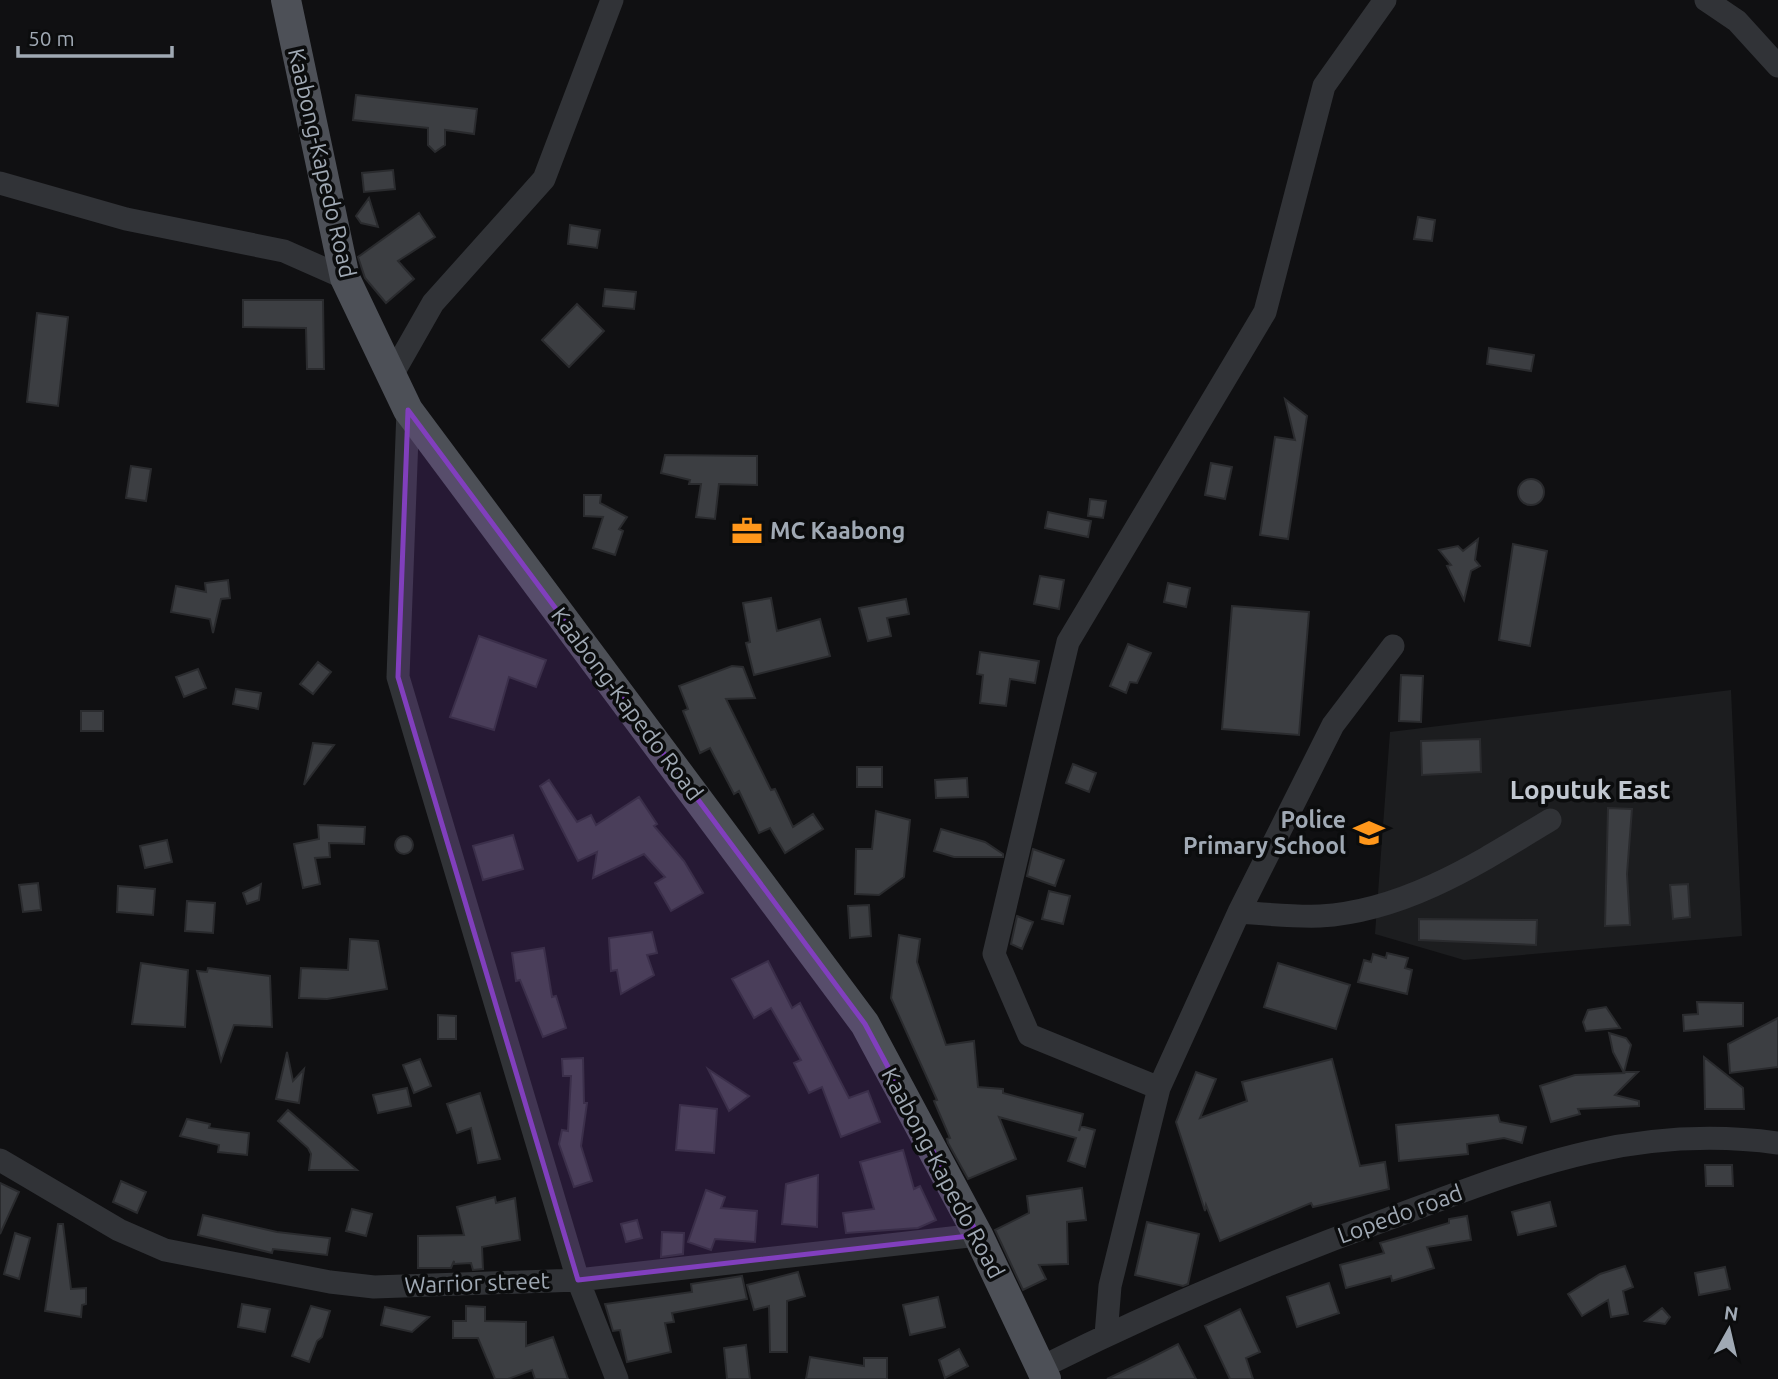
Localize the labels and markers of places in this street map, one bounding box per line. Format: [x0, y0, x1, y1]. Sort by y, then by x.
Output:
office icon: MC Kaabong [730, 514, 764, 548]
place label: MC Kaabong [770, 518, 905, 543]
place label: Police Primary School [1183, 807, 1346, 858]
school or university icon: Police Primary School [1352, 816, 1386, 850]

